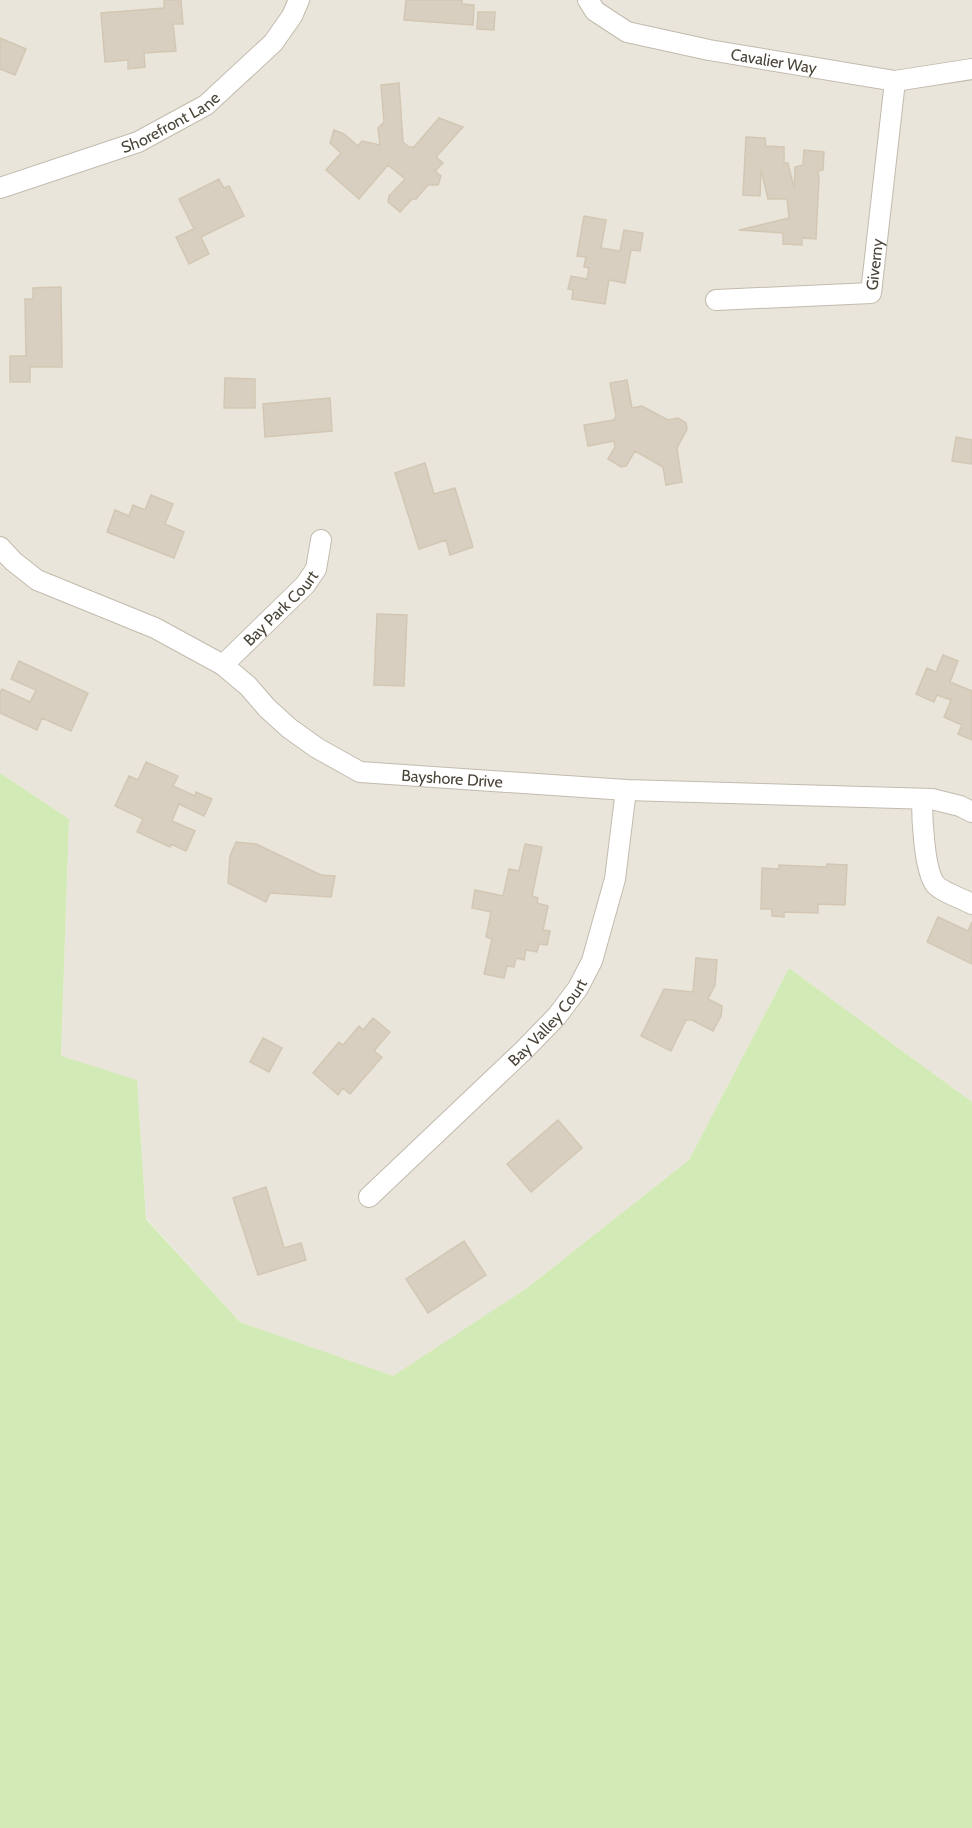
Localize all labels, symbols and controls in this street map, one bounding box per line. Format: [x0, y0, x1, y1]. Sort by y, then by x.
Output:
street label: Cavalier Way [729, 44, 818, 77]
street label: Shorefront Lane [119, 88, 223, 156]
street label: Giverny [862, 237, 887, 291]
street label: Bay Park Court [239, 566, 322, 650]
street label: Bayshore Drive [401, 765, 504, 791]
street label: Bay Valley Court [504, 975, 591, 1070]

